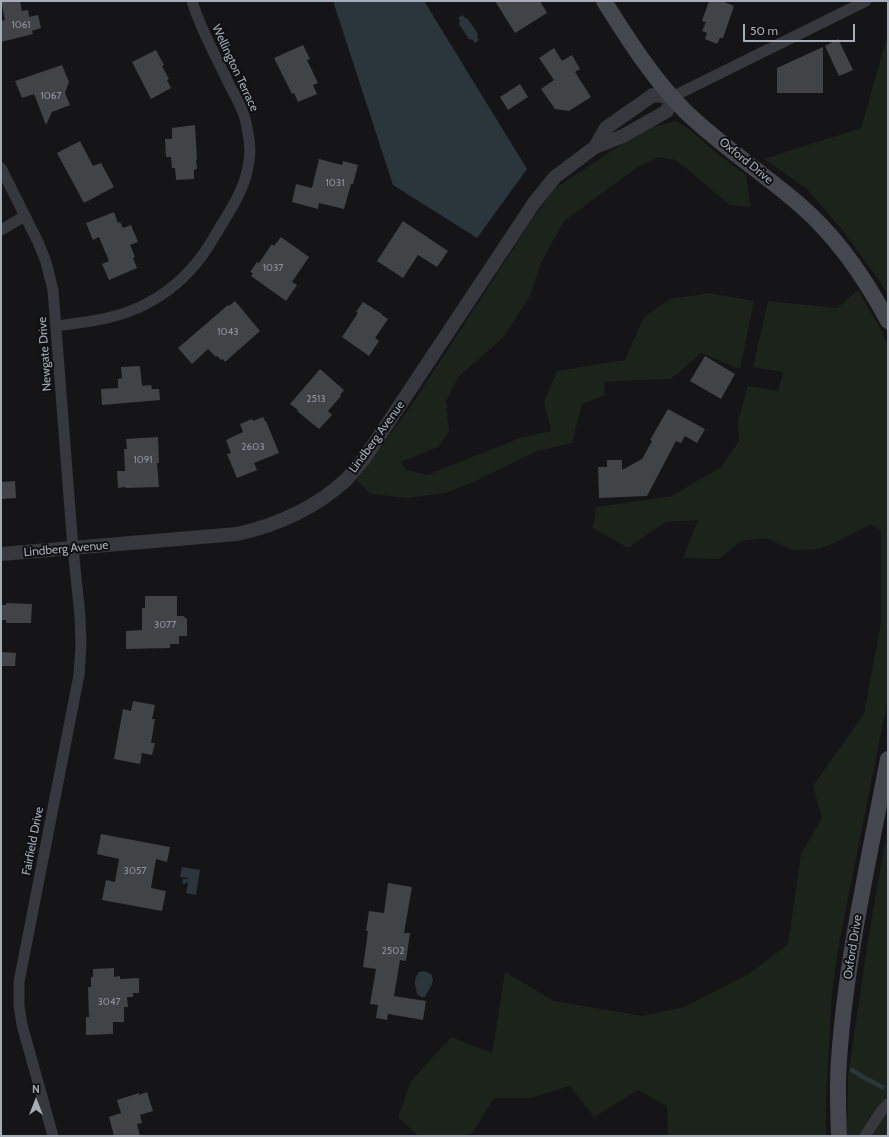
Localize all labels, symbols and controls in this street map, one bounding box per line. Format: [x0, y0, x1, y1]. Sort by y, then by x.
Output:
scale bar [745, 16, 857, 42]
house number: 1061 [11, 19, 31, 31]
street label: Wellington Terrace [209, 22, 261, 114]
text: 50 m [750, 23, 778, 38]
house number: 1067 [41, 90, 61, 102]
street label: Oxford Drive [716, 135, 776, 187]
house number: 1031 [326, 177, 344, 189]
house number: 1037 [263, 262, 283, 274]
street label: Newgate Drive [35, 316, 55, 392]
house number: 1043 [217, 326, 239, 338]
house number: 2513 [306, 393, 326, 405]
street label: Lindberg Avenue [346, 398, 408, 476]
house number: 2603 [241, 441, 265, 453]
house number: 1091 [133, 454, 153, 466]
street label: Lindberg Avenue [23, 538, 109, 560]
house number: 3077 [154, 619, 176, 631]
street label: Fairfield Drive [19, 806, 47, 876]
house number: 3057 [124, 865, 146, 877]
street label: Oxford Drive [841, 914, 865, 980]
house number: 2502 [382, 945, 404, 957]
house number: 3047 [97, 996, 121, 1008]
north arrow [16, 1081, 56, 1121]
text: N [32, 1082, 40, 1096]

